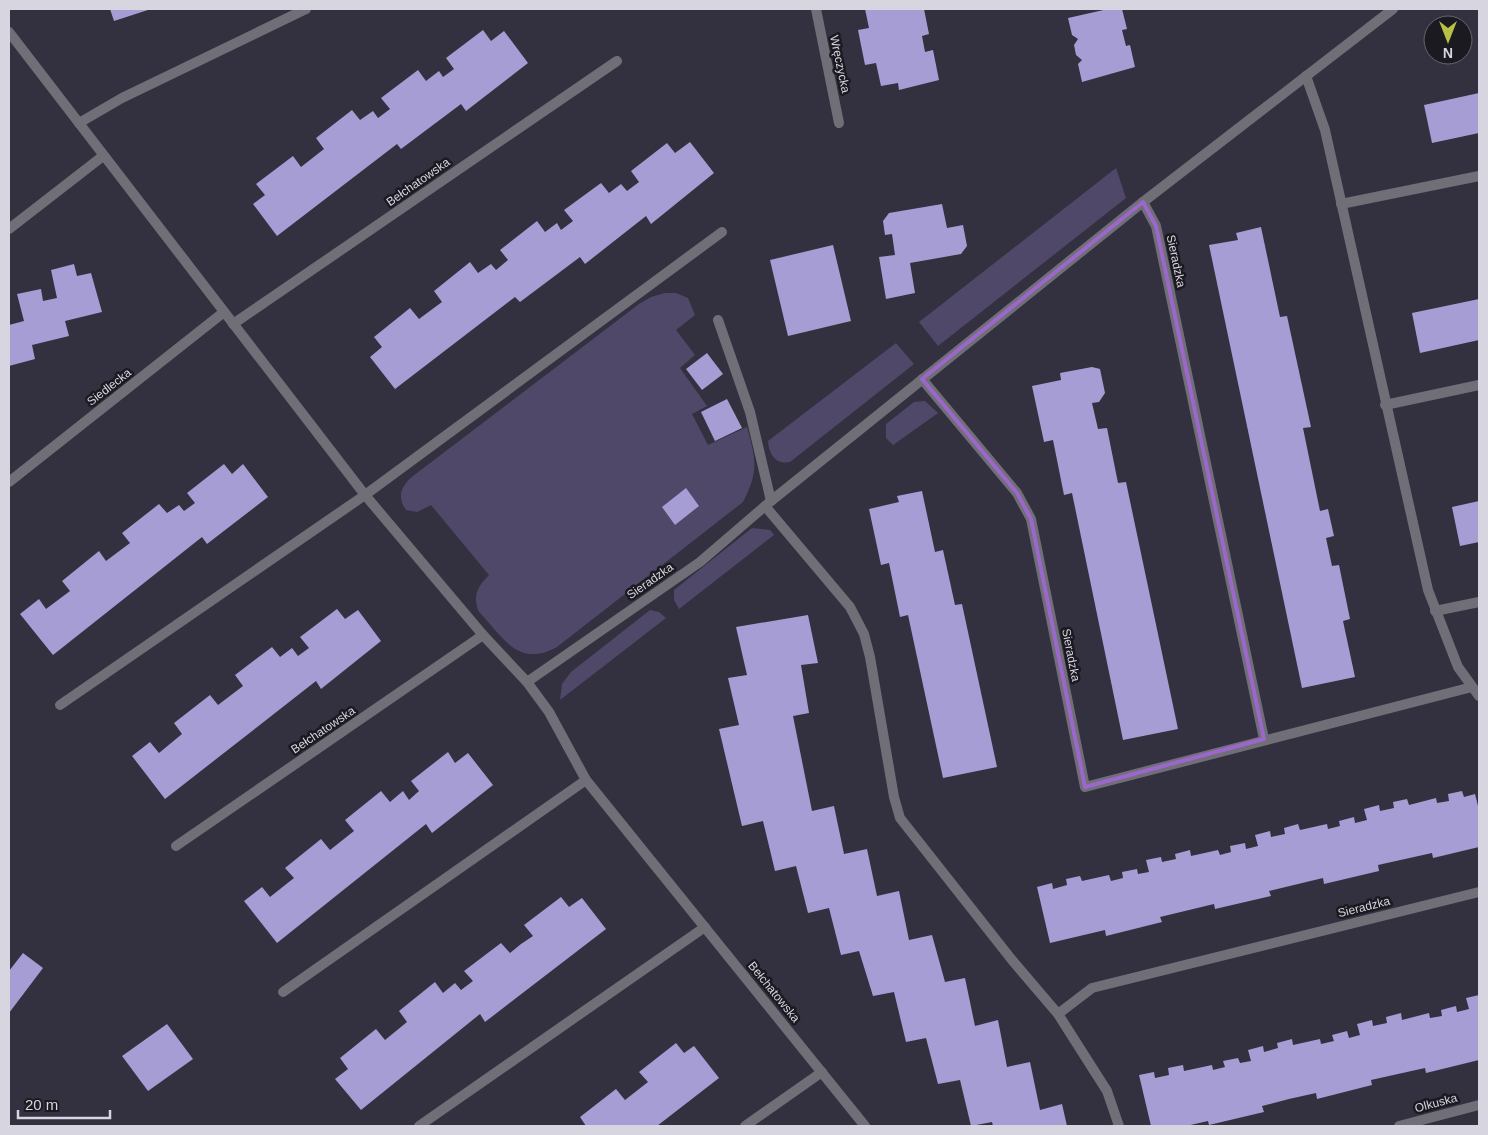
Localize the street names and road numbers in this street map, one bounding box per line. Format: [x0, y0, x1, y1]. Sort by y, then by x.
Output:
street label: Wręczycka [827, 34, 853, 94]
street label: Bełchatowska [384, 155, 453, 209]
street label: Sieradzka [1164, 233, 1188, 289]
street label: Siedlecka [84, 365, 134, 409]
street label: Sieradzka [624, 560, 676, 602]
street label: Sieradzka [1059, 627, 1083, 683]
street label: Bełchatowska [288, 703, 358, 757]
street label: Sieradzka [1336, 894, 1392, 920]
street label: Bełchatowska [745, 959, 803, 1025]
street label: Olkuska [1413, 1091, 1459, 1115]

